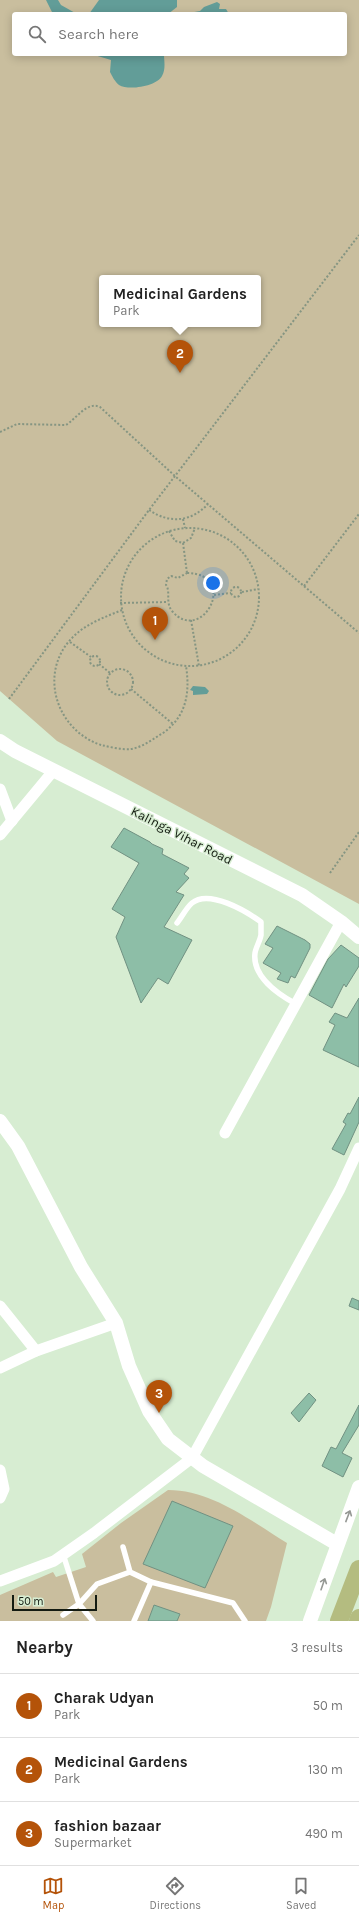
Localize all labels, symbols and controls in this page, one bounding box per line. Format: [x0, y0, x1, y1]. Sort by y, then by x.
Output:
search box [12, 12, 347, 56]
icon: search [26, 23, 48, 45]
text: Search here [58, 25, 139, 43]
popup [99, 275, 261, 327]
text: Medicinal Gardens [113, 285, 247, 303]
text: Park [113, 303, 140, 318]
pin: 2 [167, 340, 193, 373]
your location [203, 573, 223, 593]
pin: 1 [142, 607, 168, 640]
street label: Kalinga Vihar Road [129, 803, 235, 868]
pin: 3 [146, 1380, 172, 1413]
one-way arrow [345, 1510, 353, 1522]
one-way arrow [320, 1578, 327, 1591]
scale bar [12, 1593, 97, 1612]
text: 50 m [18, 1595, 44, 1608]
text: Nearby [16, 1637, 73, 1657]
text: 3 results [291, 1640, 343, 1655]
text: Charak Udyan [54, 1689, 154, 1707]
text: 1 [27, 1698, 31, 1713]
text: 50 m [313, 1698, 343, 1713]
text: Park [54, 1707, 80, 1722]
text: Medicinal Gardens [54, 1753, 188, 1771]
text: 2 [25, 1762, 33, 1777]
text: 130 m [308, 1762, 343, 1777]
text: Park [54, 1771, 80, 1786]
text: fashion bazaar [54, 1817, 161, 1835]
text: 3 [25, 1826, 33, 1841]
text: 490 m [305, 1826, 343, 1841]
text: Supermarket [54, 1835, 132, 1850]
tab: Map [42, 1875, 64, 1912]
tab: Directions [149, 1875, 201, 1912]
tab: Saved [286, 1875, 317, 1912]

